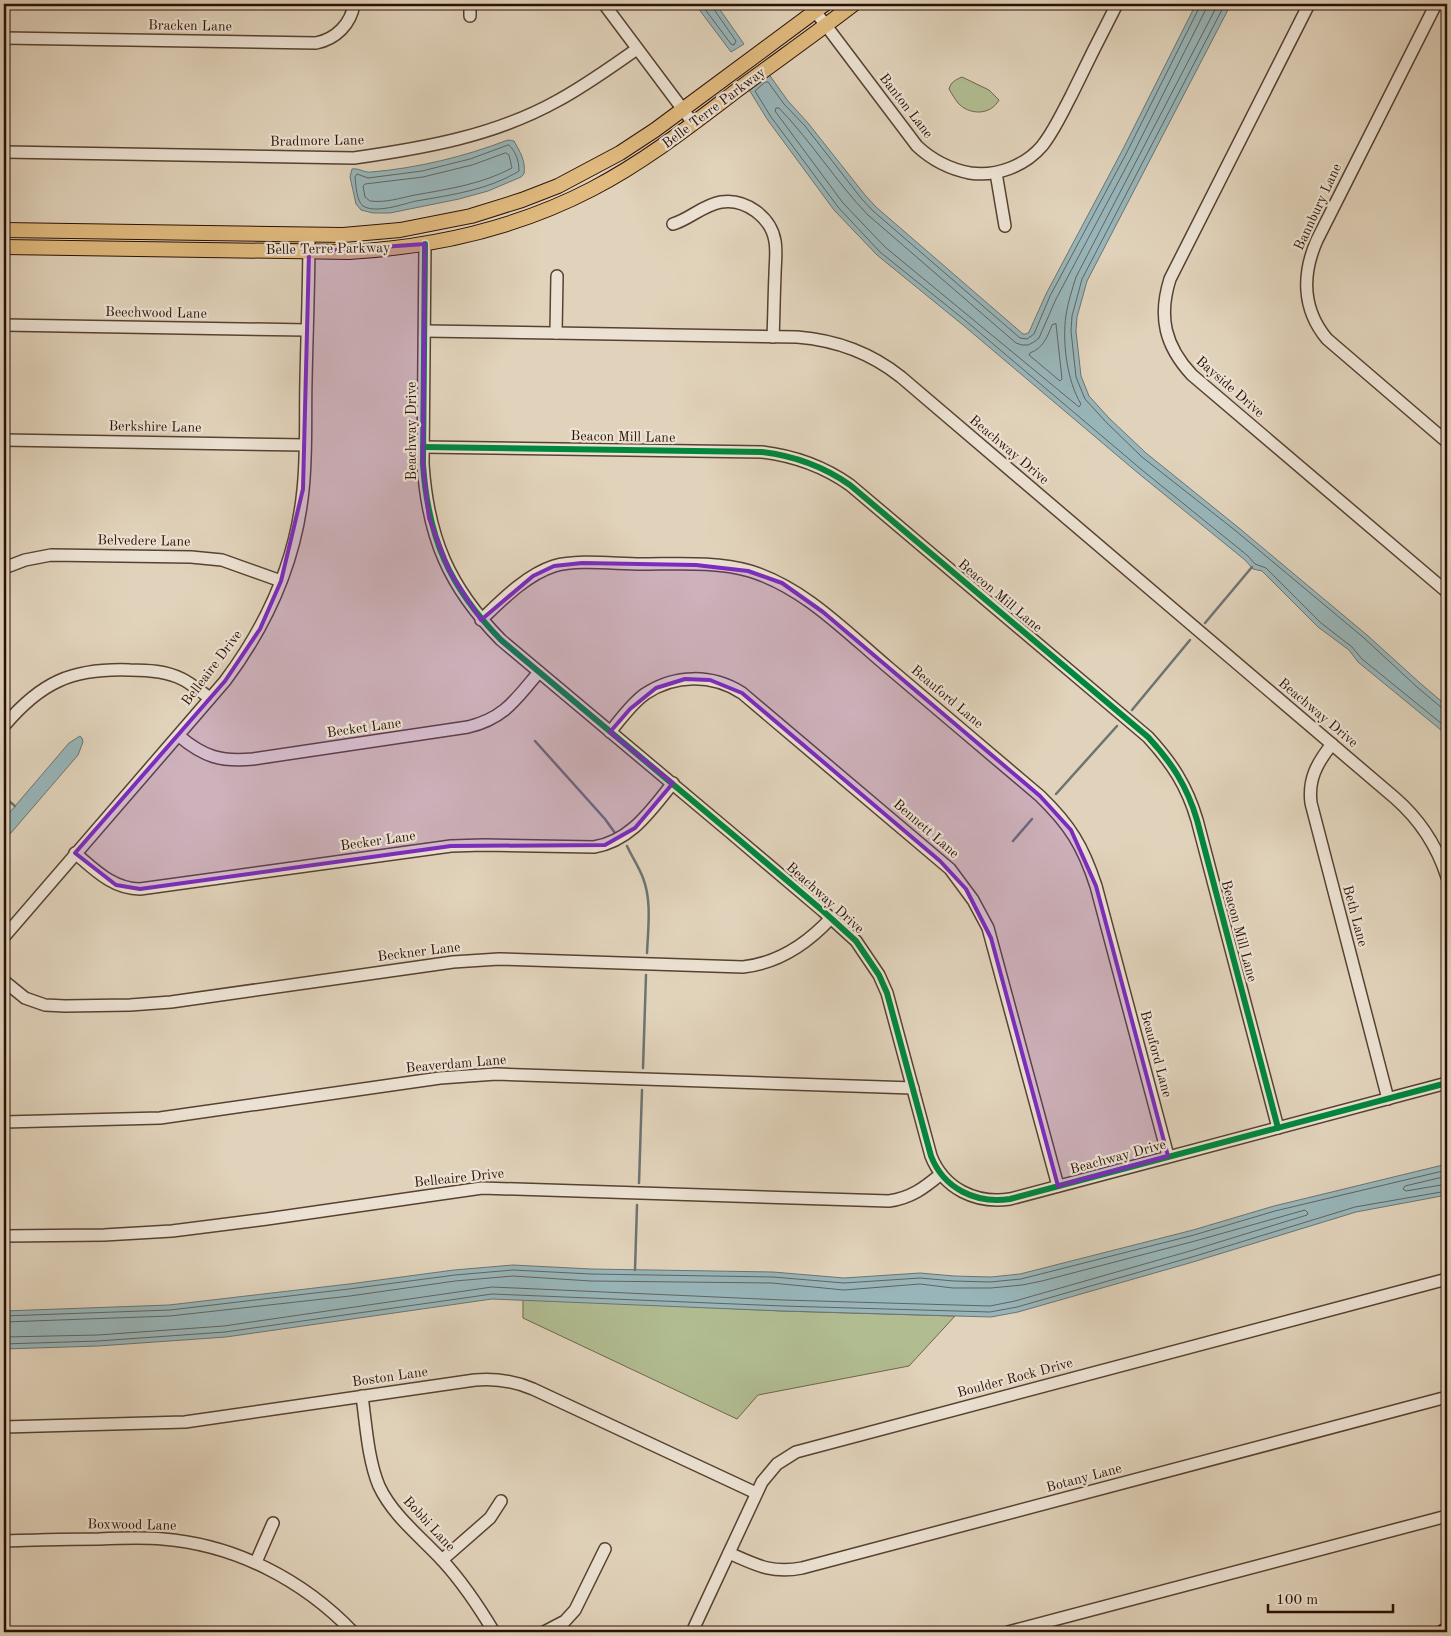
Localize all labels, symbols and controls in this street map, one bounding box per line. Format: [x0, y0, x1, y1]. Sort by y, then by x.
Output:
street label: Bracken Lane [148, 18, 232, 34]
street label: Belle Terre Parkway [660, 65, 768, 151]
street label: Banton Lane [877, 71, 935, 141]
street label: Bradmore Lane [270, 133, 364, 149]
street label: Bannbury Lane [1292, 162, 1344, 252]
street label: Belle Terre Parkway [266, 241, 391, 257]
street label: Beechwood Lane [105, 305, 207, 321]
street label: Bayside Drive [1193, 354, 1267, 420]
street label: Beachway Drive [405, 382, 419, 480]
street label: Beachway Drive [967, 413, 1051, 487]
street label: Berkshire Lane [108, 419, 202, 435]
street label: Beacon Mill Lane [570, 429, 676, 445]
street label: Belvedere Lane [97, 533, 191, 549]
street label: Beacon Mill Lane [955, 557, 1045, 635]
street label: Belleaire Drive [179, 628, 245, 708]
street label: Beauford Lane [908, 663, 986, 731]
street label: Beachway Drive [1276, 676, 1360, 750]
street label: Becket Lane [326, 716, 402, 740]
street label: Bennett Lane [891, 797, 961, 861]
street label: Becker Lane [339, 829, 417, 853]
street label: Beachway Drive [784, 860, 866, 936]
street label: Beacon Mill Lane [1219, 879, 1259, 983]
street label: Beth Lane [1340, 884, 1370, 948]
street label: Beckner Lane [377, 940, 461, 964]
street label: Beauford Lane [1138, 1009, 1174, 1099]
street label: Beaverdam Lane [405, 1053, 507, 1075]
street label: Beachway Drive [1068, 1137, 1168, 1177]
street label: Belleaire Drive [413, 1166, 505, 1190]
street label: Boulder Rock Drive [956, 1356, 1074, 1400]
street label: Boston Lane [351, 1365, 429, 1389]
street label: Botany Lane [1045, 1461, 1123, 1495]
street label: Bobbi Lane [400, 1494, 458, 1554]
street label: Boxwood Lane [87, 1517, 177, 1533]
scale bar [1268, 1581, 1394, 1613]
text: 100 m [1276, 1593, 1318, 1608]

